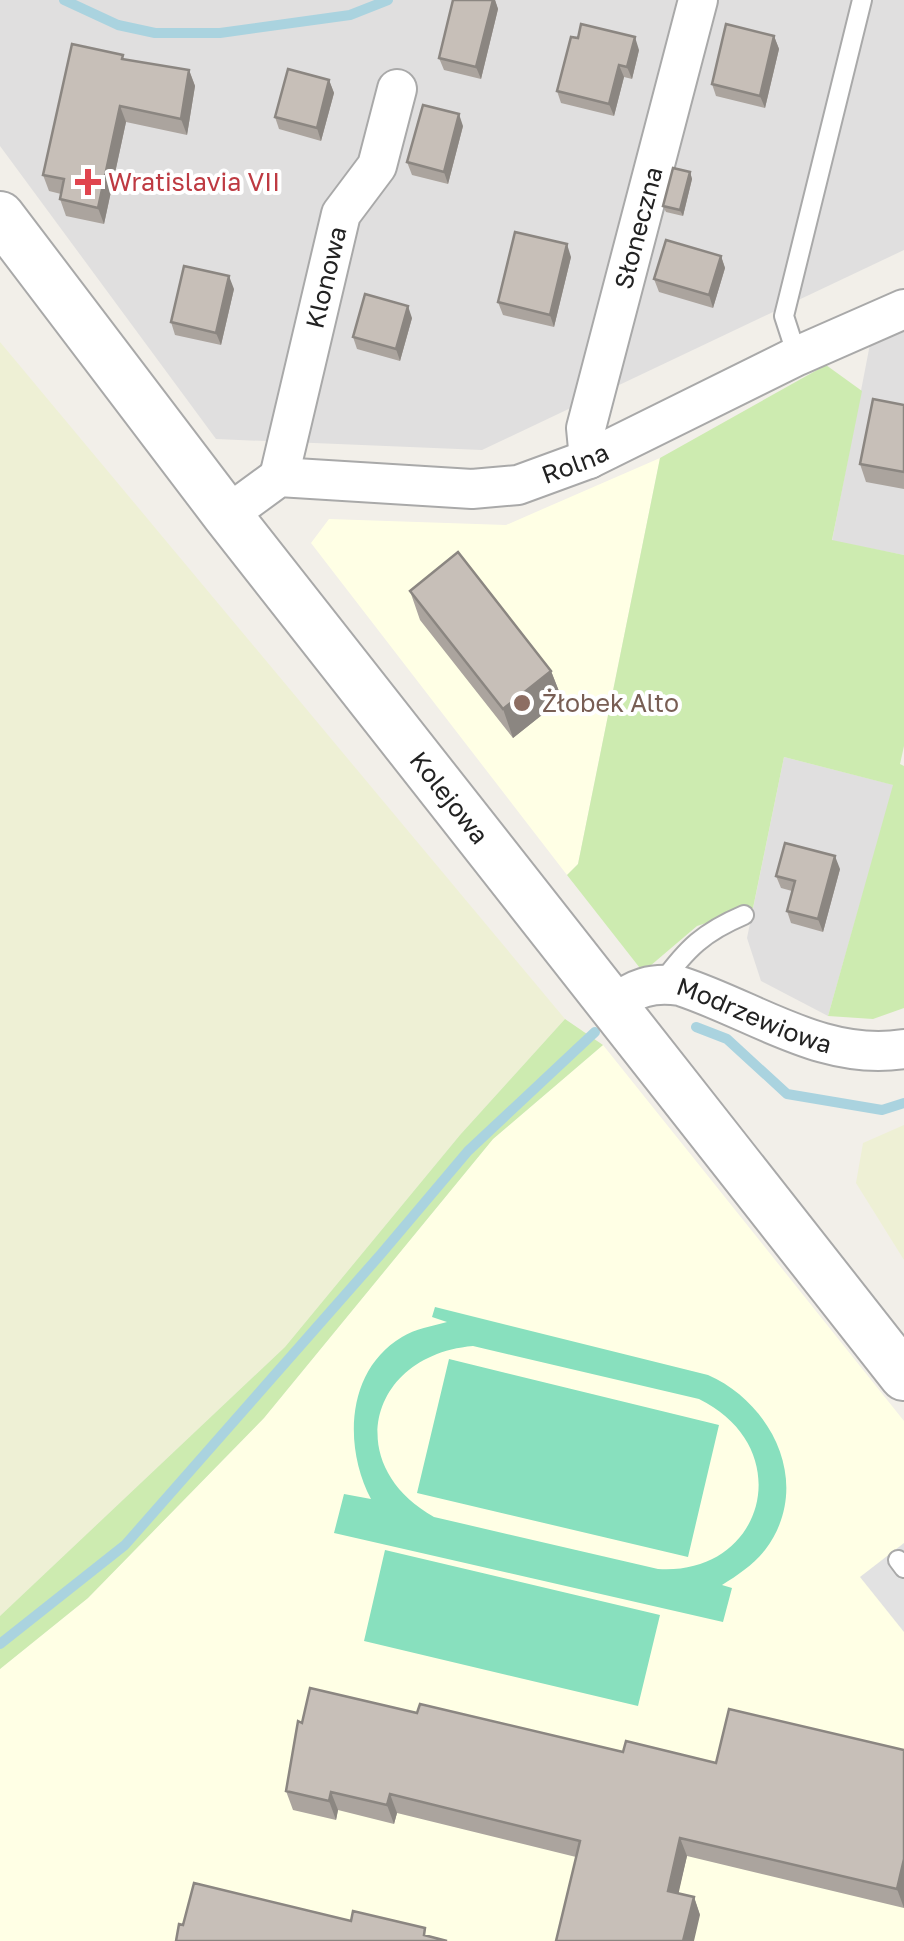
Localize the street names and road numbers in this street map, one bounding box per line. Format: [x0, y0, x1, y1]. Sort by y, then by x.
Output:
street label: Słoneczna [607, 163, 669, 292]
street label: Klonowa [299, 223, 353, 331]
street label: Rolna [537, 436, 614, 490]
street label: Kolejowa [404, 745, 496, 850]
street label: Modrzewiowa [673, 970, 835, 1060]

